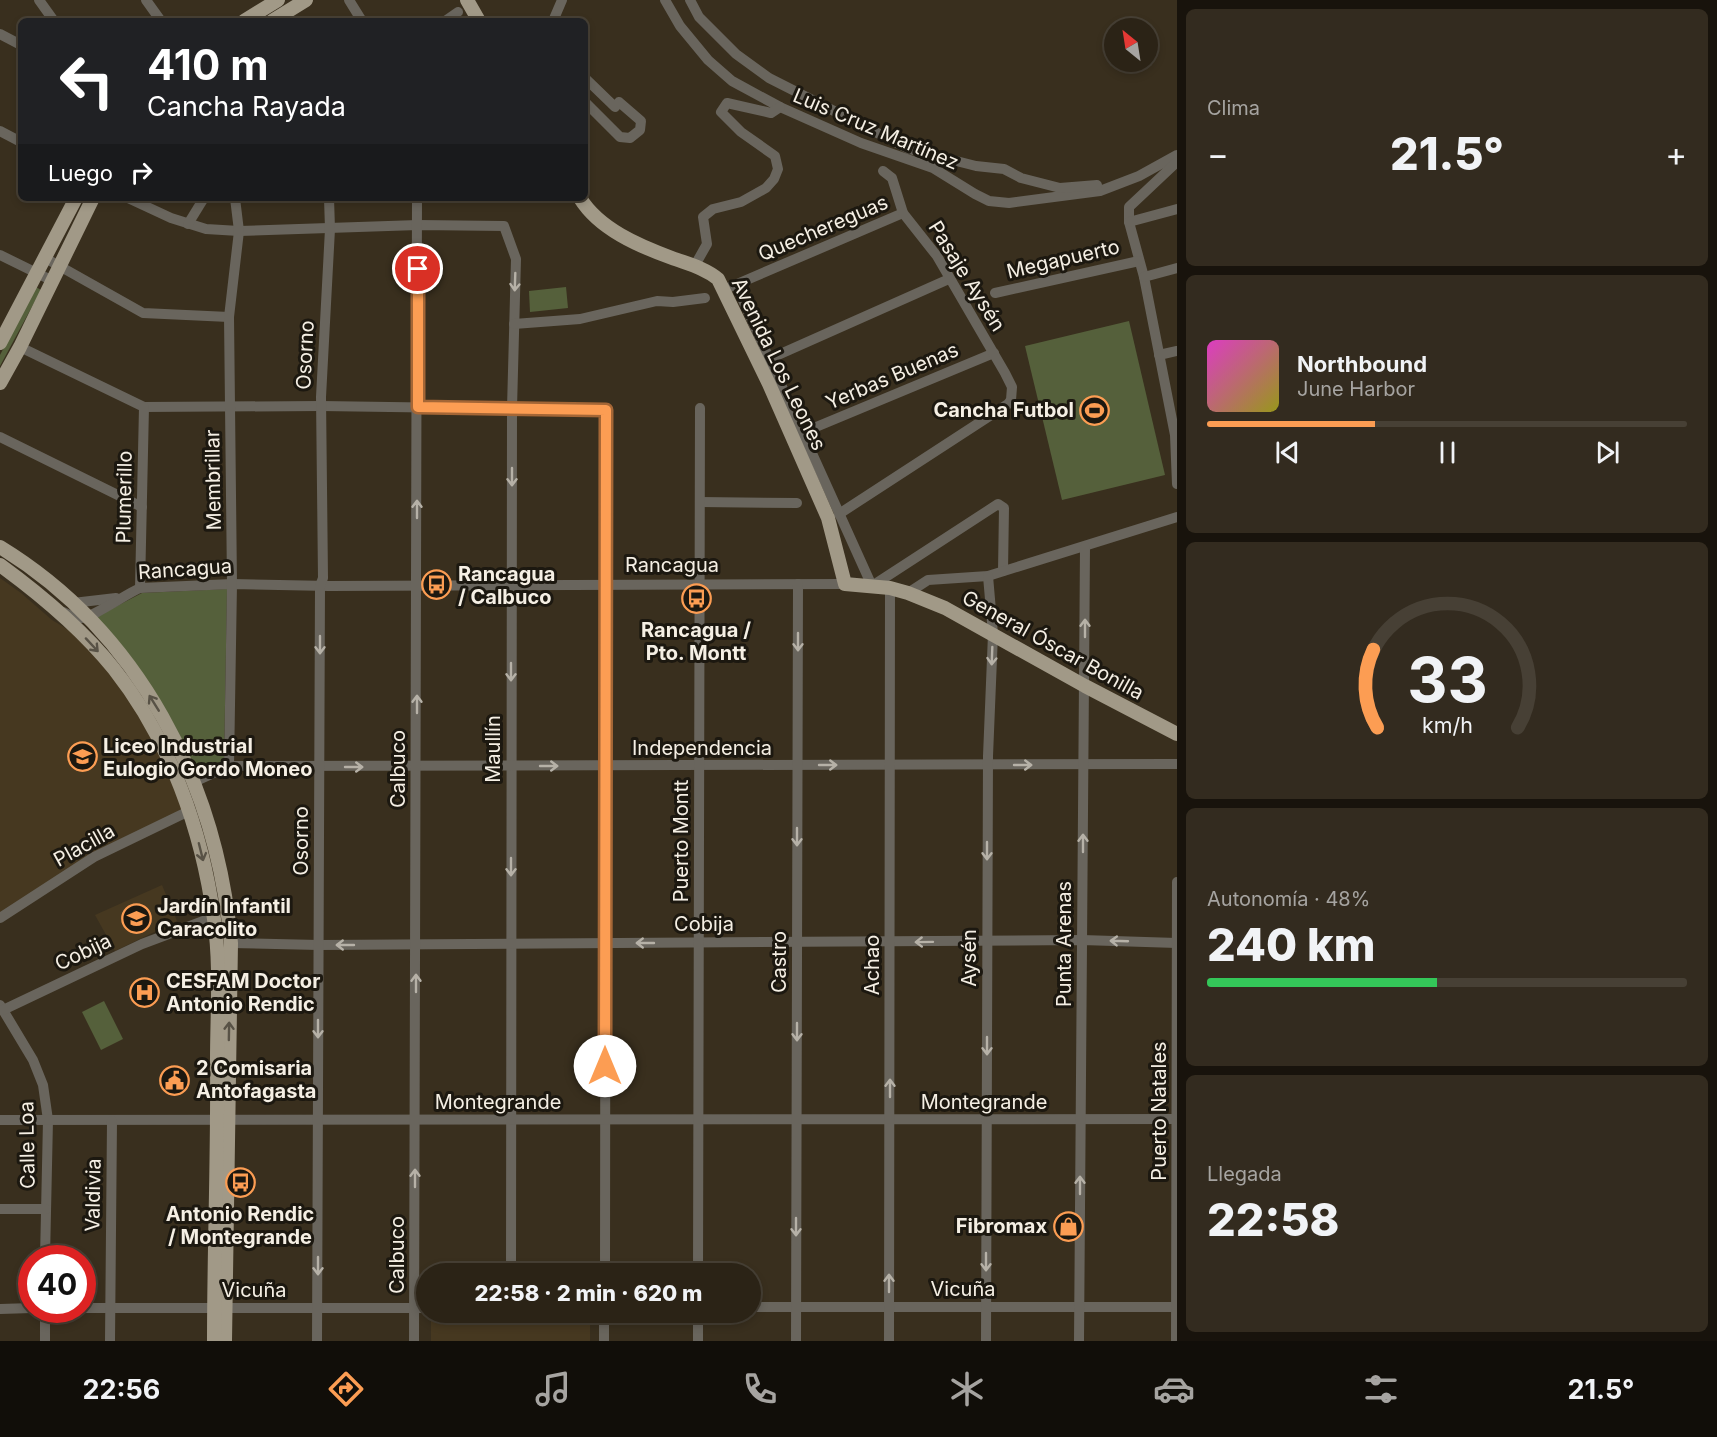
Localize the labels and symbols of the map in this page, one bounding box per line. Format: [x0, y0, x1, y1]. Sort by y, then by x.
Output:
north arrow [1104, 18, 1158, 72]
street label: Luis Cruz Martínez [790, 83, 962, 175]
street label: Quechereguas [755, 190, 891, 266]
street label: Pasaje Aysén [924, 216, 1010, 336]
street label: Megapuerto [1004, 234, 1122, 284]
pin [392, 243, 443, 294]
one-way arrow [509, 272, 521, 292]
street label: Avenida Los Leones [727, 274, 831, 454]
street label: Osorno [291, 320, 319, 390]
street label: Yerbas Buenas [822, 337, 962, 415]
sports icon: Cancha Futbol [1079, 394, 1111, 426]
place label: Cancha Futbol [933, 398, 1074, 422]
street label: Membrillar [200, 429, 226, 531]
street label: Plumerillo [111, 450, 137, 544]
one-way arrow [506, 467, 517, 487]
one-way arrow [411, 499, 423, 519]
street label: Rancagua [625, 553, 719, 577]
street label: Rancagua [137, 554, 233, 584]
place label: Rancagua / Calbuco [458, 562, 555, 609]
bus stop icon: Rancagua / Calbuco [421, 569, 453, 601]
bus stop icon: Rancagua / Pto. Montt [680, 583, 712, 615]
street label: General Óscar Bonilla [958, 584, 1148, 705]
place label: Rancagua / Pto. Montt [641, 618, 751, 665]
one-way arrow [1079, 618, 1091, 638]
one-way arrow [792, 632, 804, 652]
one-way arrow [314, 634, 326, 654]
one-way arrow [84, 637, 98, 652]
one-way arrow [986, 645, 997, 665]
one-way arrow [505, 662, 517, 682]
one-way arrow [411, 694, 423, 714]
one-way arrow [148, 695, 160, 712]
street label: Maullín [481, 715, 505, 783]
street label: Calbuco [386, 730, 410, 808]
place label: Liceo Industrial Eulogio Gordo Moneo [103, 734, 312, 781]
street label: Independencia [632, 736, 772, 760]
school or university icon: Liceo Industrial Eulogio Gordo Moneo [66, 741, 98, 773]
one-way arrow [818, 759, 838, 771]
one-way arrow [1013, 759, 1033, 771]
one-way arrow [539, 760, 559, 772]
one-way arrow [344, 761, 364, 773]
street label: Puerto Montt [669, 779, 693, 902]
street label: Osorno [289, 806, 313, 876]
street label: Placilla [49, 818, 119, 872]
one-way arrow [791, 827, 803, 847]
one-way arrow [1077, 834, 1089, 854]
one-way arrow [981, 840, 993, 860]
one-way arrow [196, 842, 207, 861]
one-way arrow [505, 857, 517, 877]
street label: Punta Arenas [1052, 881, 1076, 1007]
place label: Jardín Infantil Caracolito [157, 894, 291, 941]
school or university icon: Jardín Infantil Caracolito [120, 902, 152, 934]
street label: Cobija [674, 912, 734, 936]
street label: Cobija [51, 928, 115, 976]
street label: Aysén [957, 929, 981, 987]
street label: Castro [767, 931, 791, 993]
street label: Achao [860, 935, 884, 995]
one-way arrow [1109, 935, 1129, 947]
one-way arrow [914, 936, 934, 947]
one-way arrow [635, 937, 655, 949]
one-way arrow [335, 939, 355, 951]
place label: CESFAM Doctor Antonio Rendic [166, 969, 320, 1016]
one-way arrow [410, 973, 422, 993]
hospital icon: CESFAM Doctor Antonio Rendic [129, 976, 161, 1008]
one-way arrow [312, 1018, 324, 1038]
one-way arrow [223, 1021, 235, 1041]
one-way arrow [791, 1022, 803, 1042]
position arrow [573, 1034, 637, 1098]
one-way arrow [981, 1035, 993, 1055]
street label: Puerto Natales [1147, 1041, 1171, 1181]
place label: 2 Comisaria Antofagasta [196, 1056, 316, 1103]
public building icon: 2 Comisaria Antofagasta [159, 1064, 191, 1096]
one-way arrow [884, 1078, 896, 1098]
street label: Montegrande [435, 1090, 561, 1114]
street label: Montegrande [921, 1090, 1047, 1114]
street label: Calle Loa [14, 1101, 40, 1189]
street label: Valdivia [80, 1158, 106, 1232]
bus stop icon: Antonio Rendic / Montegrande [224, 1167, 256, 1199]
one-way arrow [409, 1168, 421, 1188]
one-way arrow [1074, 1176, 1086, 1196]
place label: Antonio Rendic / Montegrande [166, 1202, 314, 1249]
shop icon: Fibromax [1052, 1210, 1084, 1242]
place label: Fibromax [956, 1214, 1047, 1238]
street label: Calbuco [385, 1216, 409, 1294]
one-way arrow [790, 1217, 802, 1237]
speed limit sign: 40 [18, 1245, 96, 1323]
one-way arrow [980, 1251, 992, 1271]
one-way arrow [312, 1255, 324, 1275]
one-way arrow [883, 1273, 895, 1293]
street label: Vicuña [931, 1277, 995, 1301]
street label: Vicuña [222, 1278, 286, 1302]

